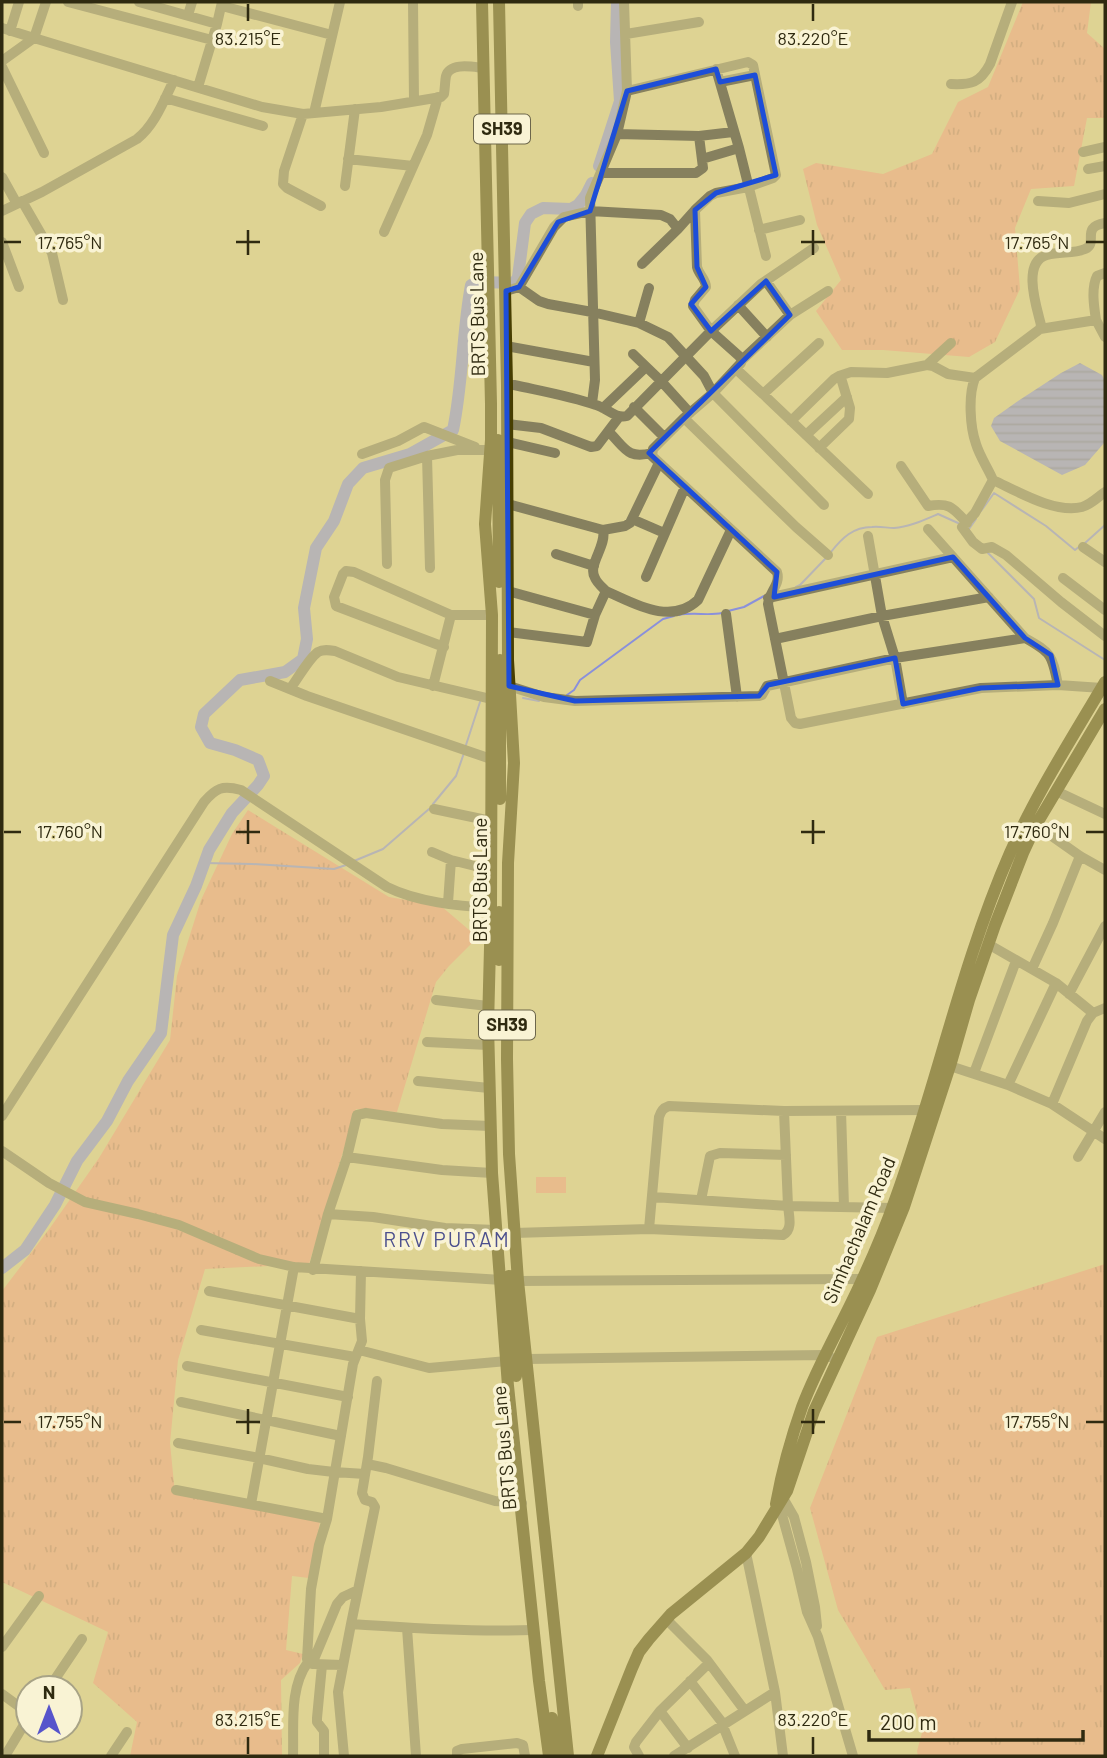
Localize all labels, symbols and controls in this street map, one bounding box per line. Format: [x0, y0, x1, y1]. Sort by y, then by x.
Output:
text: 83.215°E [215, 27, 281, 49]
text: 83.220°E [778, 27, 848, 49]
road number: SH39 [474, 114, 530, 144]
text: 17.765°N [37, 231, 103, 253]
text: 17.765°N [1004, 231, 1070, 253]
street label: BRTS Bus Lane [464, 251, 489, 377]
street label: BRTS Bus Lane [468, 818, 491, 942]
text: 17.760°N [37, 820, 103, 842]
text: 17.760°N [1004, 820, 1070, 842]
road number: SH39 [479, 1010, 535, 1040]
street label: Simhachalam Road [817, 1153, 900, 1307]
district label: RRV PURAM [383, 1226, 511, 1251]
street label: BRTS Bus Lane [487, 1385, 520, 1511]
text: 17.755°N [37, 1410, 103, 1432]
text: 17.755°N [1004, 1410, 1070, 1432]
north arrow [14, 1674, 84, 1744]
text: N [43, 1680, 55, 1703]
scale bar [869, 1698, 1082, 1742]
text: 83.215°E [215, 1708, 281, 1730]
text: 83.220°E [778, 1708, 848, 1730]
text: 200 m [880, 1709, 937, 1734]

